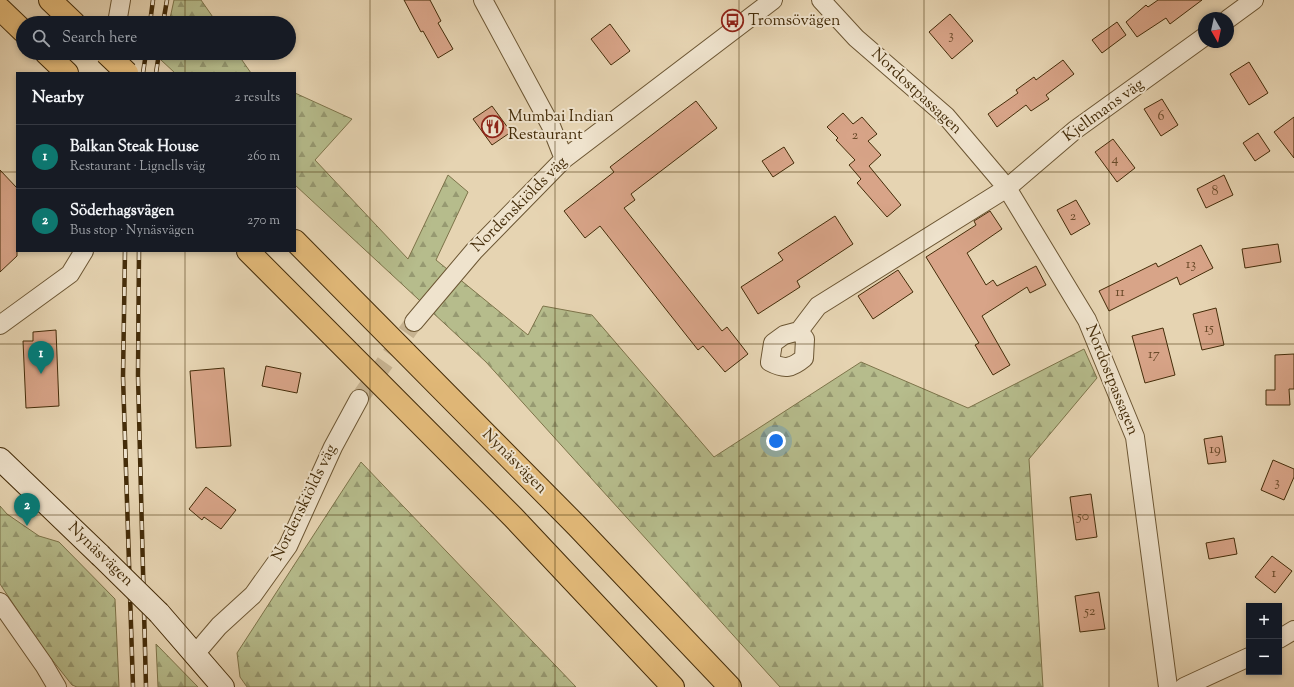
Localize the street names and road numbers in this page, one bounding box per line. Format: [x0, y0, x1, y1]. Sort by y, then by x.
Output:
street label: Nordostpassagen [865, 44, 967, 141]
street label: Kjellmans väg [1059, 74, 1149, 148]
street label: Nordenskiölds väg [467, 152, 573, 258]
street label: Nordostpassagen [1078, 321, 1144, 439]
street label: Nynäsvägen [476, 424, 552, 500]
street label: Nordenskiölds väg [267, 440, 343, 565]
street label: Nynäsvägen [62, 518, 139, 593]

